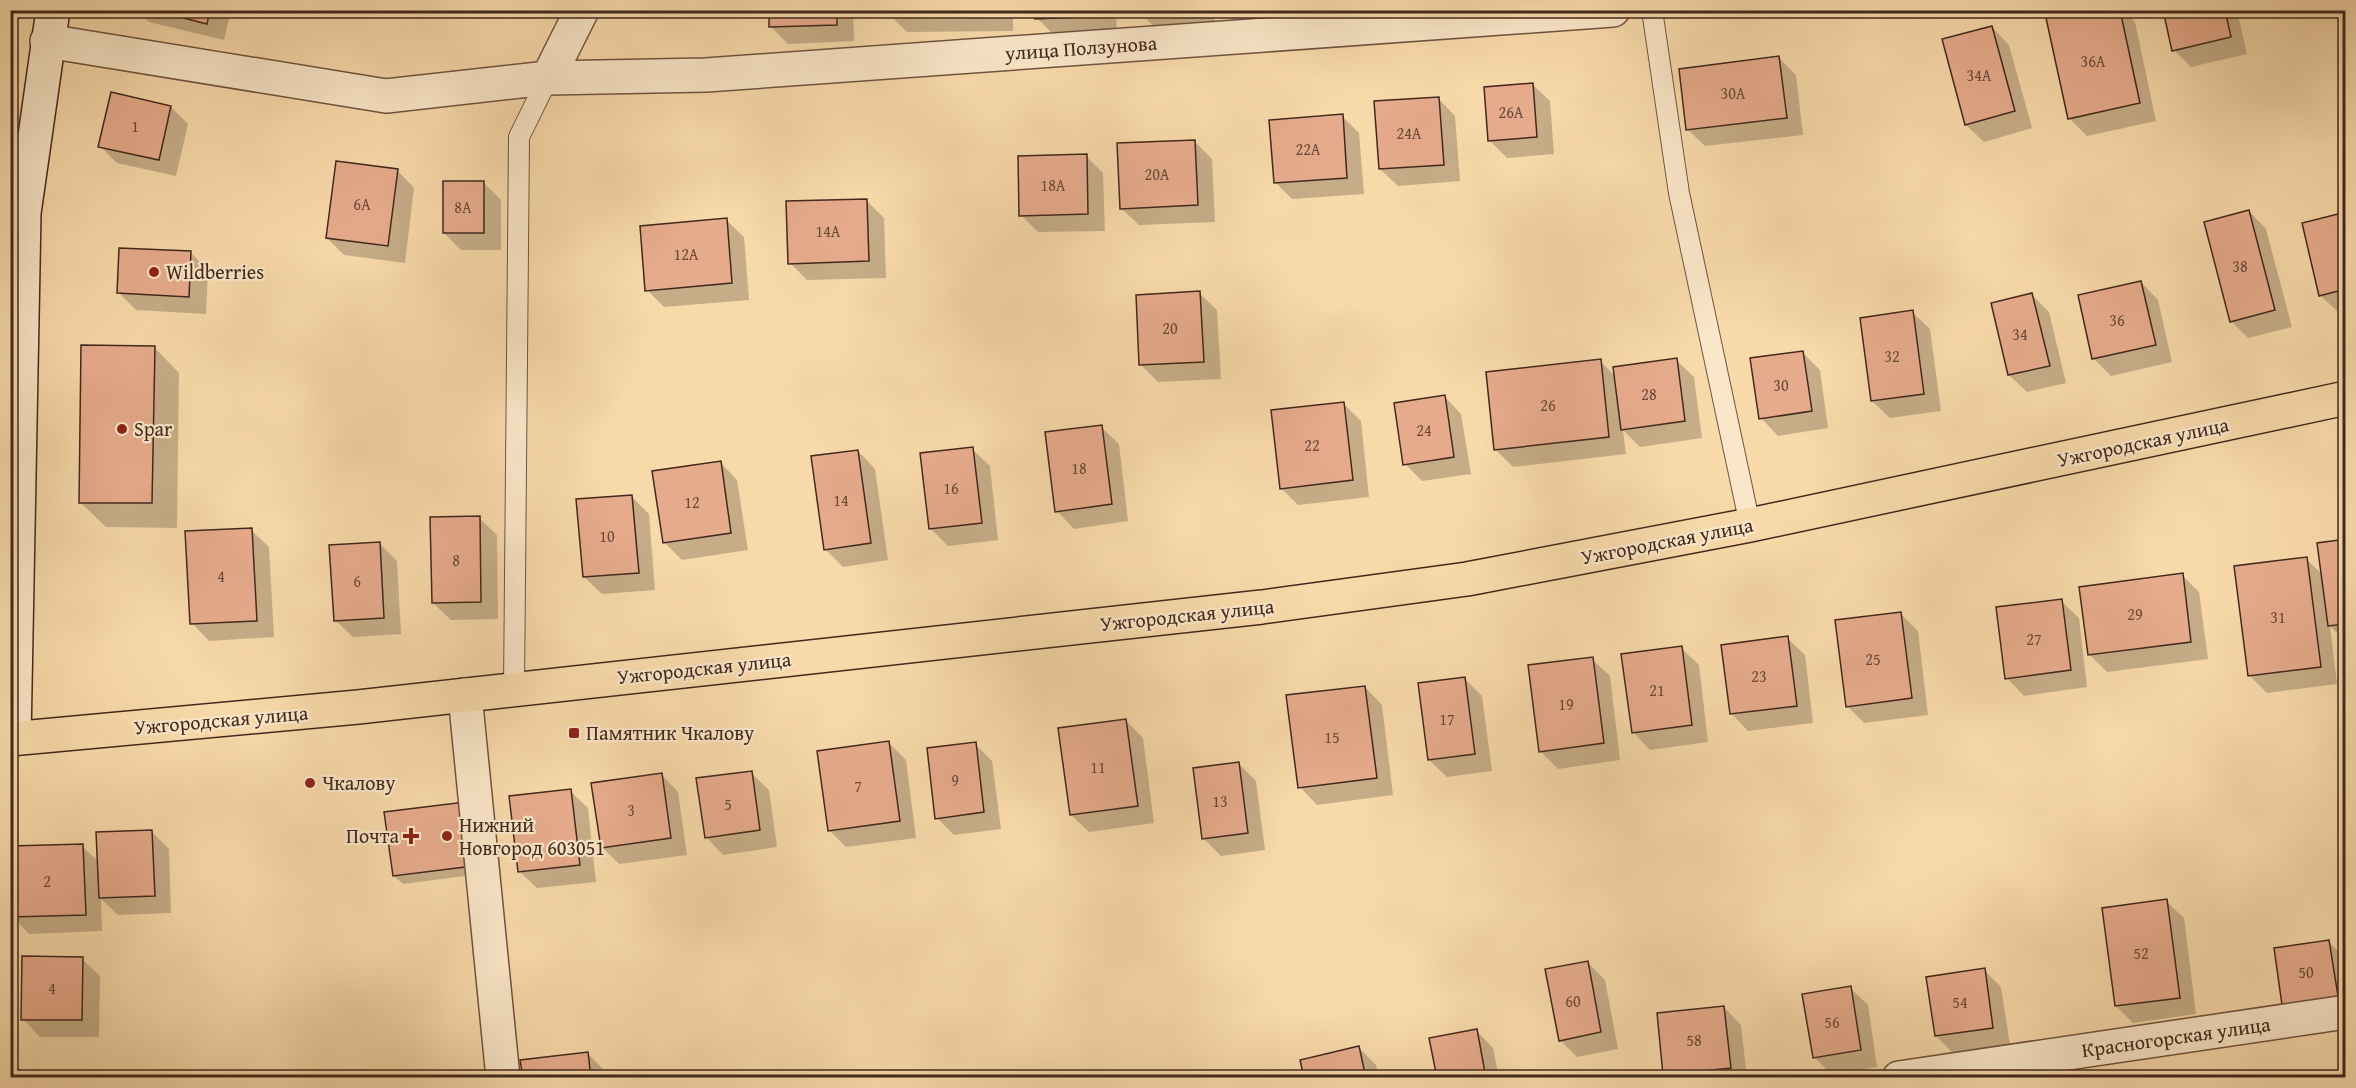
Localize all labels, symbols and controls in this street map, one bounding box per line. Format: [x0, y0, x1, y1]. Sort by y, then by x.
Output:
street label: улица Ползунова [1003, 28, 1158, 67]
house number: 36А [2080, 49, 2106, 73]
house number: 34А [1966, 63, 1992, 87]
house number: 30А [1720, 81, 1746, 105]
house number: 26А [1498, 100, 1524, 124]
house number: 1 [131, 114, 139, 138]
house number: 24А [1396, 121, 1422, 145]
house number: 22А [1295, 137, 1321, 161]
house number: 20А [1144, 162, 1170, 186]
house number: 18А [1040, 173, 1066, 197]
house number: 6А [353, 192, 371, 216]
house number: 8А [454, 195, 472, 219]
house number: 14А [815, 219, 841, 243]
house number: 12А [673, 242, 699, 266]
house number: 38 [2232, 254, 2248, 278]
place label: Wildberries [166, 257, 264, 286]
marker: Wildberries [147, 265, 161, 279]
house number: 36 [2109, 308, 2125, 332]
house number: 20 [1162, 316, 1178, 340]
house number: 34 [2012, 322, 2028, 346]
house number: 32 [1884, 344, 1900, 368]
house number: 30 [1773, 373, 1789, 397]
house number: 28 [1641, 382, 1657, 406]
house number: 26 [1540, 393, 1556, 417]
street label: Ужгородская улица [2054, 409, 2232, 474]
place label: Spar [134, 414, 172, 443]
house number: 24 [1416, 418, 1432, 442]
marker: Spar [115, 422, 129, 436]
house number: 22 [1304, 433, 1320, 457]
house number: 18 [1071, 456, 1087, 480]
house number: 16 [943, 476, 959, 500]
house number: 14 [833, 488, 849, 512]
house number: 12 [684, 490, 700, 514]
street label: Ужгородская улица [1578, 510, 1756, 571]
house number: 10 [599, 524, 615, 548]
house number: 8 [452, 548, 460, 572]
house number: 4 [217, 564, 225, 588]
house number: 6 [353, 569, 361, 593]
street label: Ужгородская улица [1099, 591, 1276, 638]
house number: 29 [2127, 602, 2143, 626]
house number: 31 [2270, 605, 2286, 629]
house number: 27 [2026, 627, 2042, 651]
street label: Ужгородская улица [616, 644, 793, 691]
house number: 25 [1865, 647, 1881, 671]
house number: 23 [1751, 664, 1767, 688]
house number: 21 [1649, 678, 1665, 702]
house number: 19 [1558, 692, 1574, 716]
street label: Ужгородская улица [133, 697, 310, 742]
house number: 17 [1439, 707, 1455, 731]
place label: Памятник Чкалову [586, 718, 754, 747]
house number: 15 [1324, 725, 1340, 749]
marker: Памятник Чкалову [567, 726, 581, 740]
house number: 11 [1090, 755, 1106, 779]
place label: Чкалову [322, 768, 395, 797]
house number: 9 [951, 768, 959, 792]
house number: 7 [854, 774, 862, 798]
marker: Чкалову [303, 776, 317, 790]
house number: 13 [1212, 789, 1228, 813]
house number: 5 [724, 792, 732, 816]
house number: 3 [627, 798, 635, 822]
place label: Нижний Новгород 603051 [459, 810, 605, 862]
place label: Почта [346, 821, 399, 850]
marker: Почта [404, 829, 418, 843]
marker: Нижний Новгород 603051 [440, 829, 454, 843]
house number: 2 [43, 869, 51, 893]
house number: 52 [2133, 941, 2149, 965]
house number: 50 [2298, 960, 2314, 984]
house number: 4 [48, 976, 56, 1000]
house number: 60 [1565, 989, 1581, 1013]
house number: 54 [1952, 990, 1968, 1014]
street label: Красногорская улица [2080, 1009, 2273, 1064]
house number: 56 [1824, 1010, 1840, 1034]
house number: 58 [1686, 1028, 1702, 1052]

